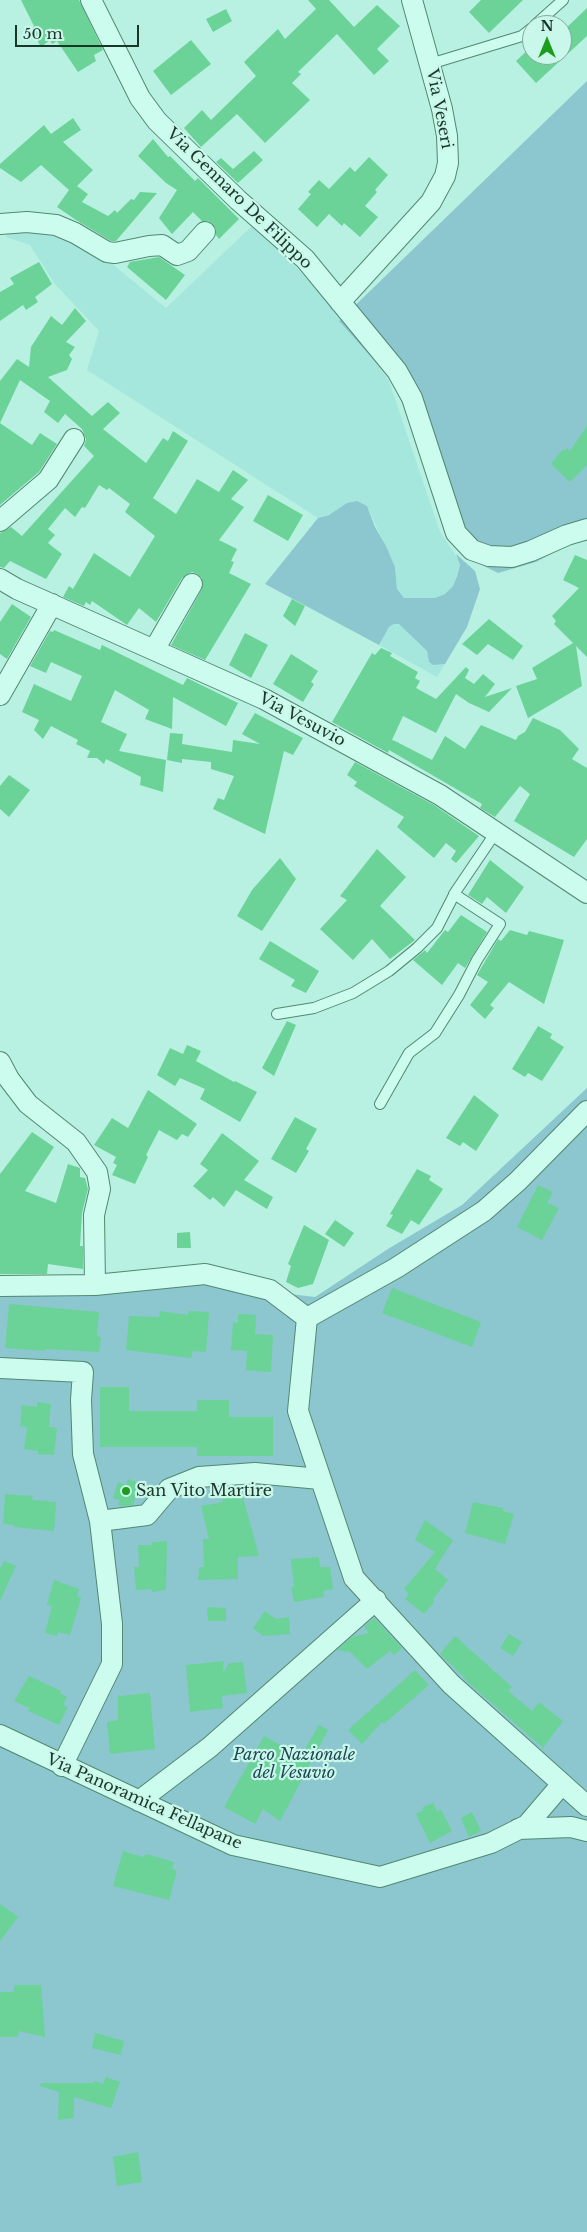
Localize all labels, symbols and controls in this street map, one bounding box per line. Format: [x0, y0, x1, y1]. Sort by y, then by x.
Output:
scale bar [18, 15, 141, 47]
north arrow [522, 15, 572, 65]
text: N [540, 17, 554, 35]
text: 50 m [23, 24, 63, 43]
street label: Via Veseri [422, 67, 456, 151]
street label: Via Gennaro De Filippo [162, 124, 316, 274]
street label: Via Vesuvio [255, 689, 349, 751]
place label: San Vito Martire [136, 1481, 272, 1501]
marker: San Vito Martire [120, 1485, 132, 1497]
park label: Parco Nazionale del Vesuvio [233, 1745, 355, 1783]
street label: Via Panoramica Fellapane [43, 1750, 245, 1854]

